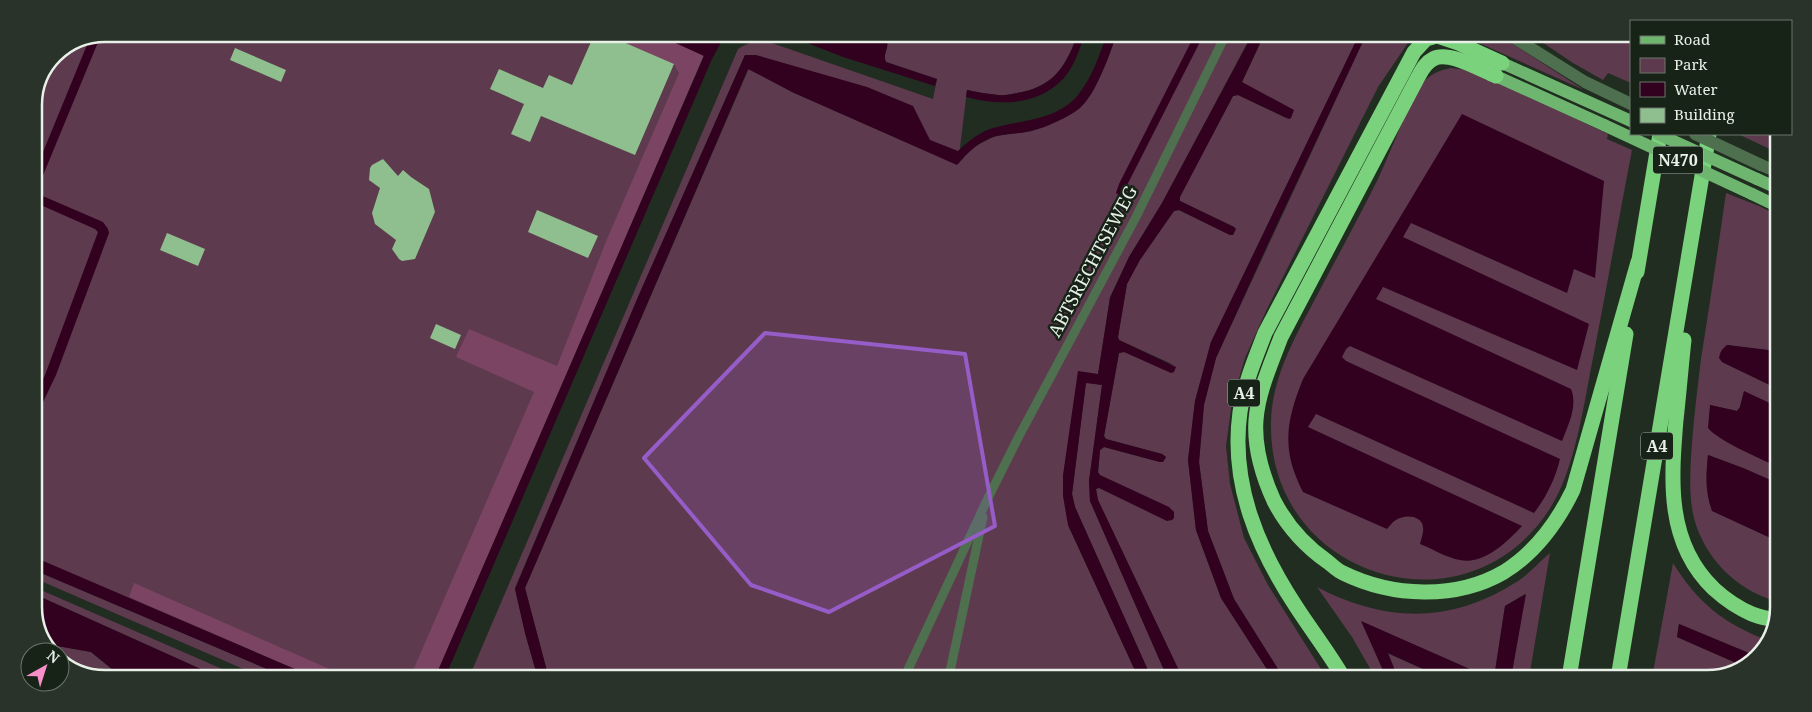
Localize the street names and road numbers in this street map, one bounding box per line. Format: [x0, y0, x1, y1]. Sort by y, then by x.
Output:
road number: N470 [1653, 146, 1703, 174]
street label: ABTSRECHTSEWEG [1042, 181, 1142, 341]
road number: A4 [1228, 379, 1260, 406]
road number: A4 [1641, 432, 1673, 460]

